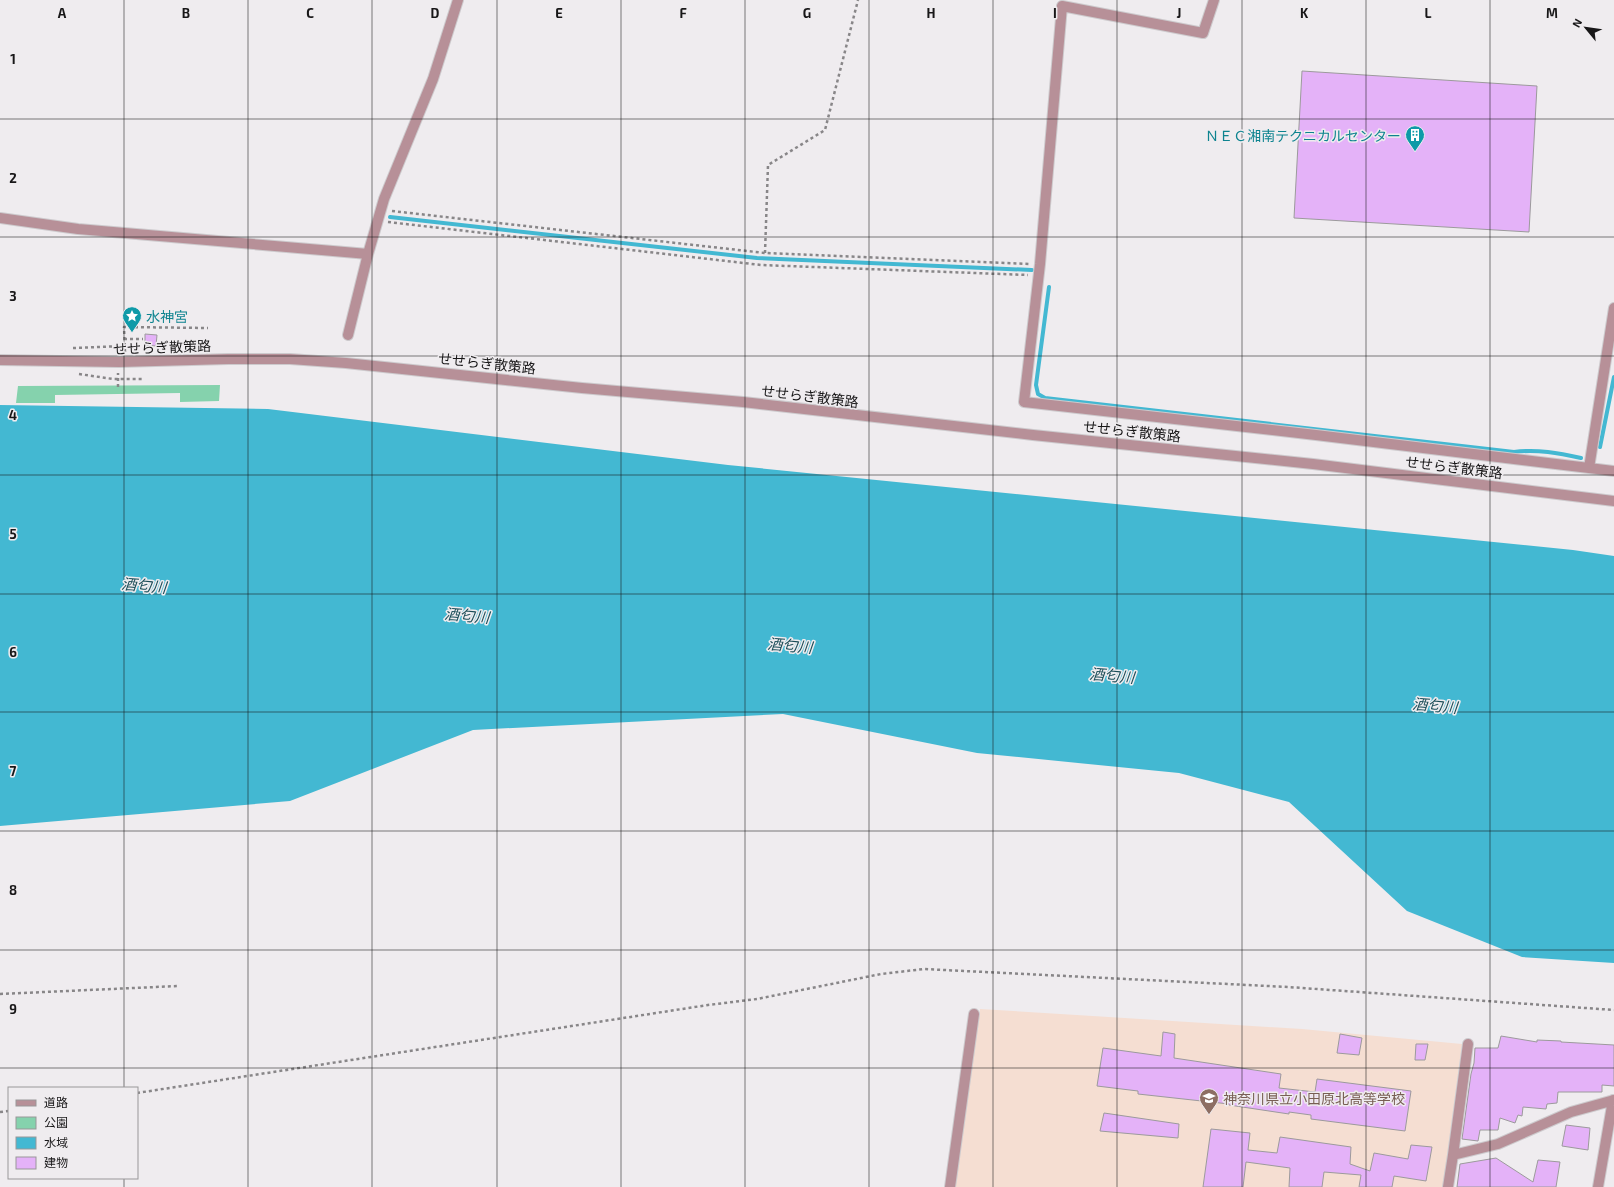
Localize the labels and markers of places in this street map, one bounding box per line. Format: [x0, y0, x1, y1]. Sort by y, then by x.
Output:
building icon: ＮＥＣ湘南テクニカルセンター [1404, 124, 1426, 152]
place label: ＮＥＣ湘南テクニカルセンター [1205, 127, 1401, 144]
place icon: 水神宮 [121, 305, 143, 333]
place label: 水神宮 [146, 308, 188, 325]
school or university icon: 神奈川県立小田原北高等学校 [1198, 1087, 1220, 1115]
place label: 神奈川県立小田原北高等学校 [1223, 1090, 1405, 1107]

